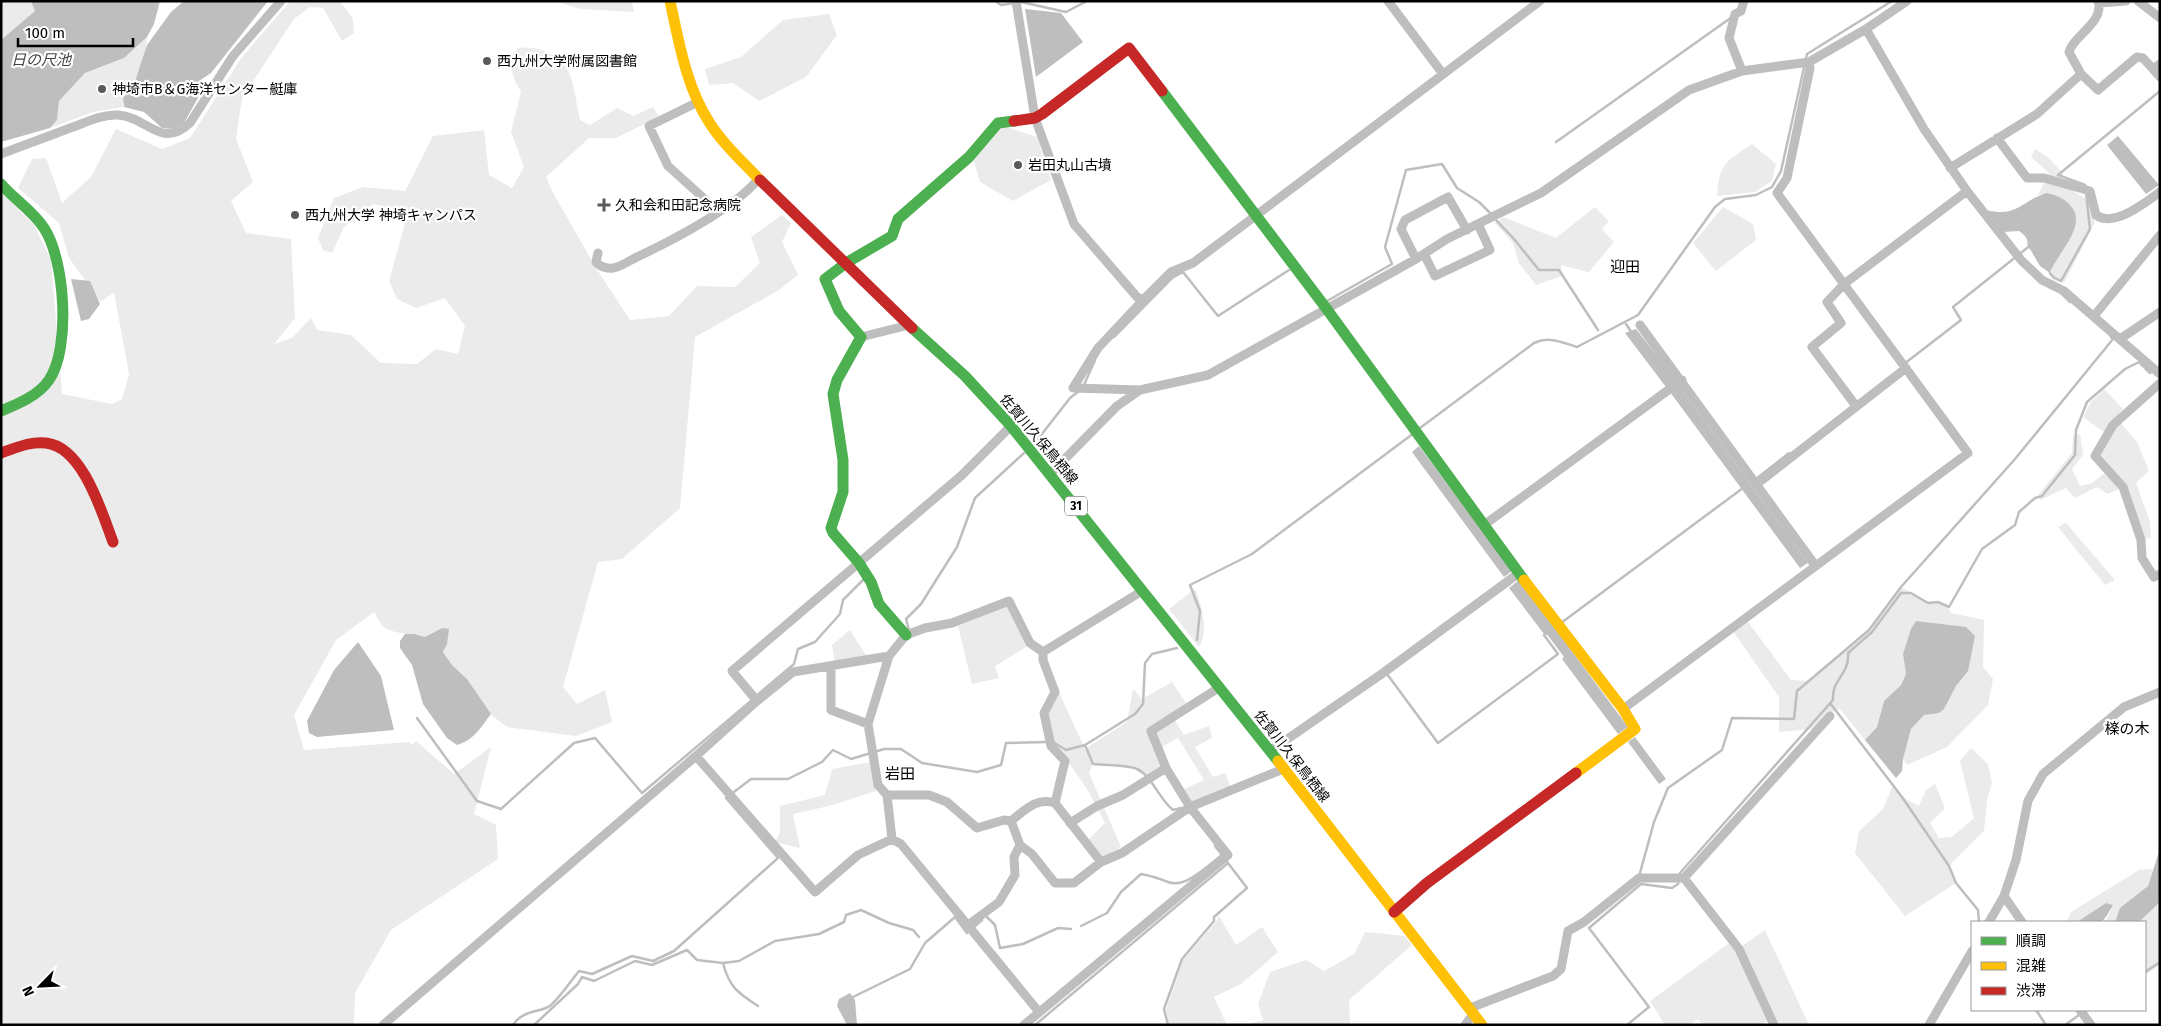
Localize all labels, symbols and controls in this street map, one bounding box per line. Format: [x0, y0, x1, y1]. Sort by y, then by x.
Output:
scale bar [18, 15, 132, 47]
text: 100 m [25, 24, 65, 42]
water label: 日の尺池 [11, 51, 73, 69]
place label: 西九州大学附属図書館 [497, 53, 637, 70]
marker: 西九州大学附属図書館 [481, 55, 493, 67]
place label: 神埼市B＆G海洋センター艇庫 [112, 81, 297, 98]
marker: 神埼市B＆G海洋センター艇庫 [96, 83, 108, 95]
place label: 岩田丸山古墳 [1028, 157, 1112, 174]
marker: 岩田丸山古墳 [1012, 159, 1024, 171]
place label: 久和会和田記念病院 [615, 197, 741, 214]
marker: 久和会和田記念病院 [597, 198, 611, 212]
place label: 西九州大学 神埼キャンパス [305, 207, 477, 224]
marker: 西九州大学 神埼キャンパス [289, 209, 301, 221]
district label: 迎田 [1610, 258, 1640, 276]
street label: 佐賀川久保鳥栖線 [996, 391, 1081, 488]
road number: 31 [1065, 496, 1087, 516]
street label: 佐賀川久保鳥栖線 [1250, 707, 1333, 806]
district label: 檪の木 [2104, 720, 2150, 738]
district label: 岩田 [885, 765, 915, 783]
legend [1971, 921, 2146, 1011]
text: 順調 [2016, 932, 2046, 950]
text: 混雑 [2016, 957, 2046, 975]
north arrow [15, 961, 65, 1011]
text: 渋滞 [2016, 982, 2046, 1000]
text: N [19, 983, 38, 999]

